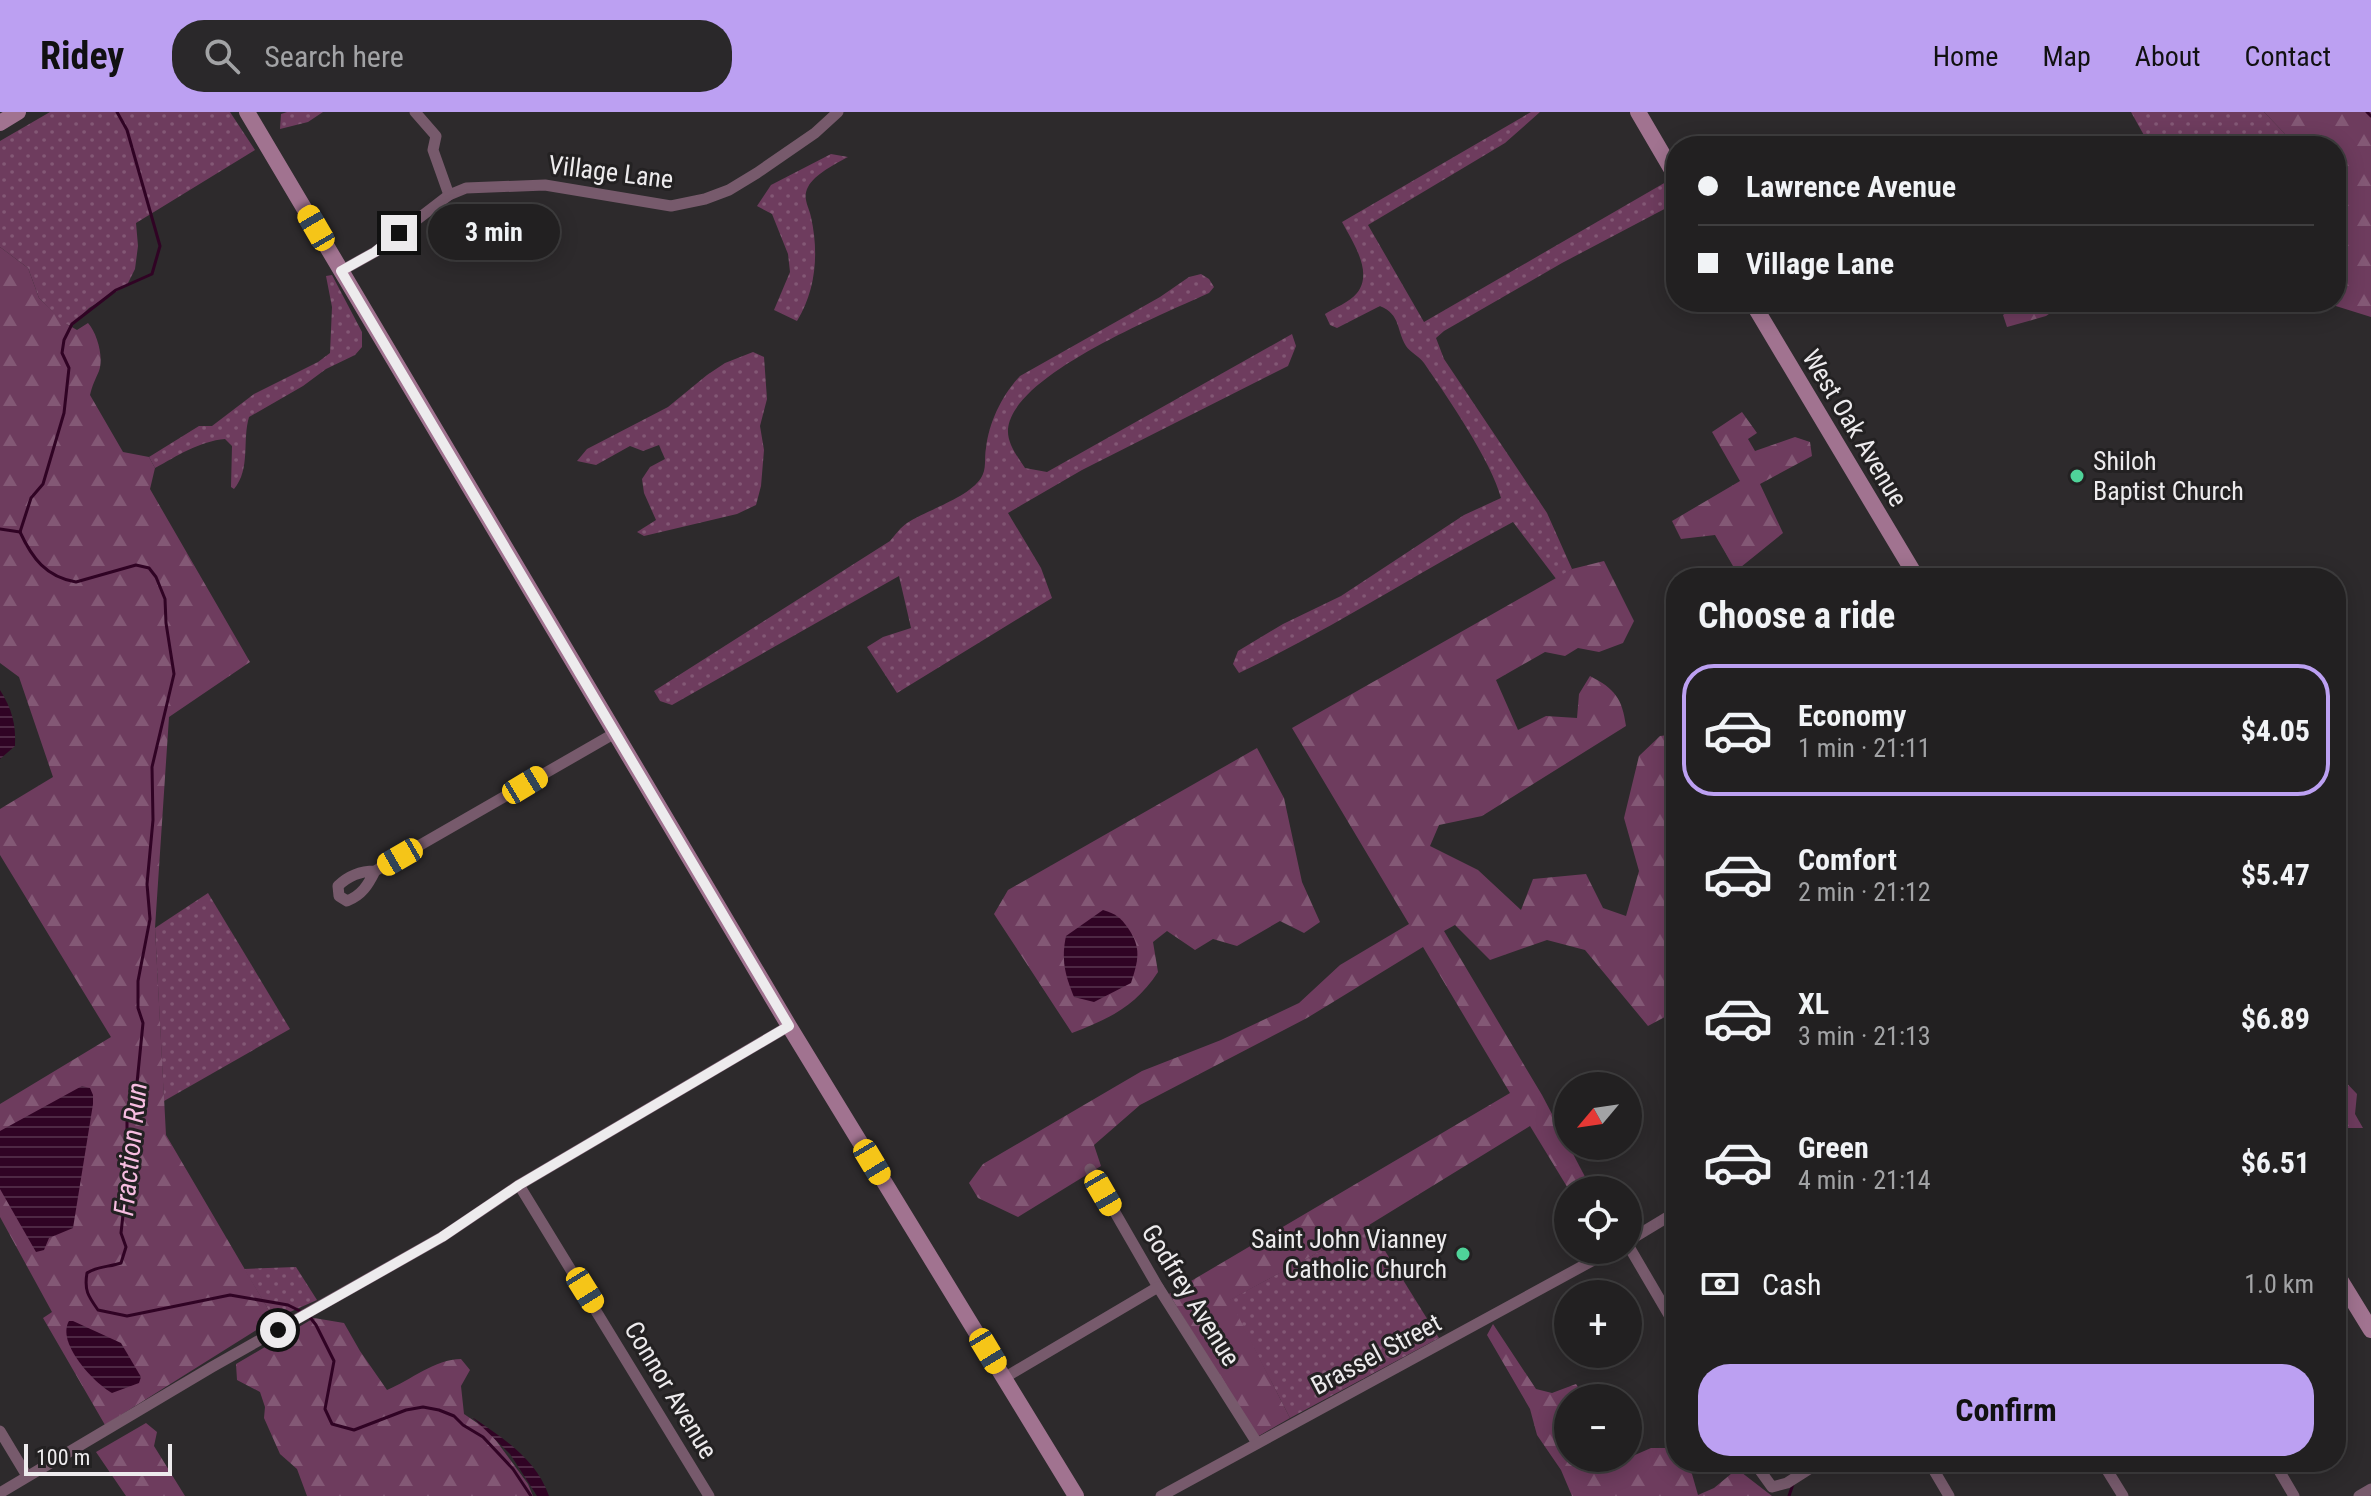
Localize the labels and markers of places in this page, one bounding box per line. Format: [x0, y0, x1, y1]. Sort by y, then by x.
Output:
place label: Shiloh Baptist Church [2093, 446, 2244, 506]
marker: Shiloh Baptist Church [2068, 467, 2086, 485]
place label: Saint John Vianney Catholic Church [1251, 1224, 1447, 1284]
marker: Saint John Vianney Catholic Church [1454, 1245, 1472, 1263]

